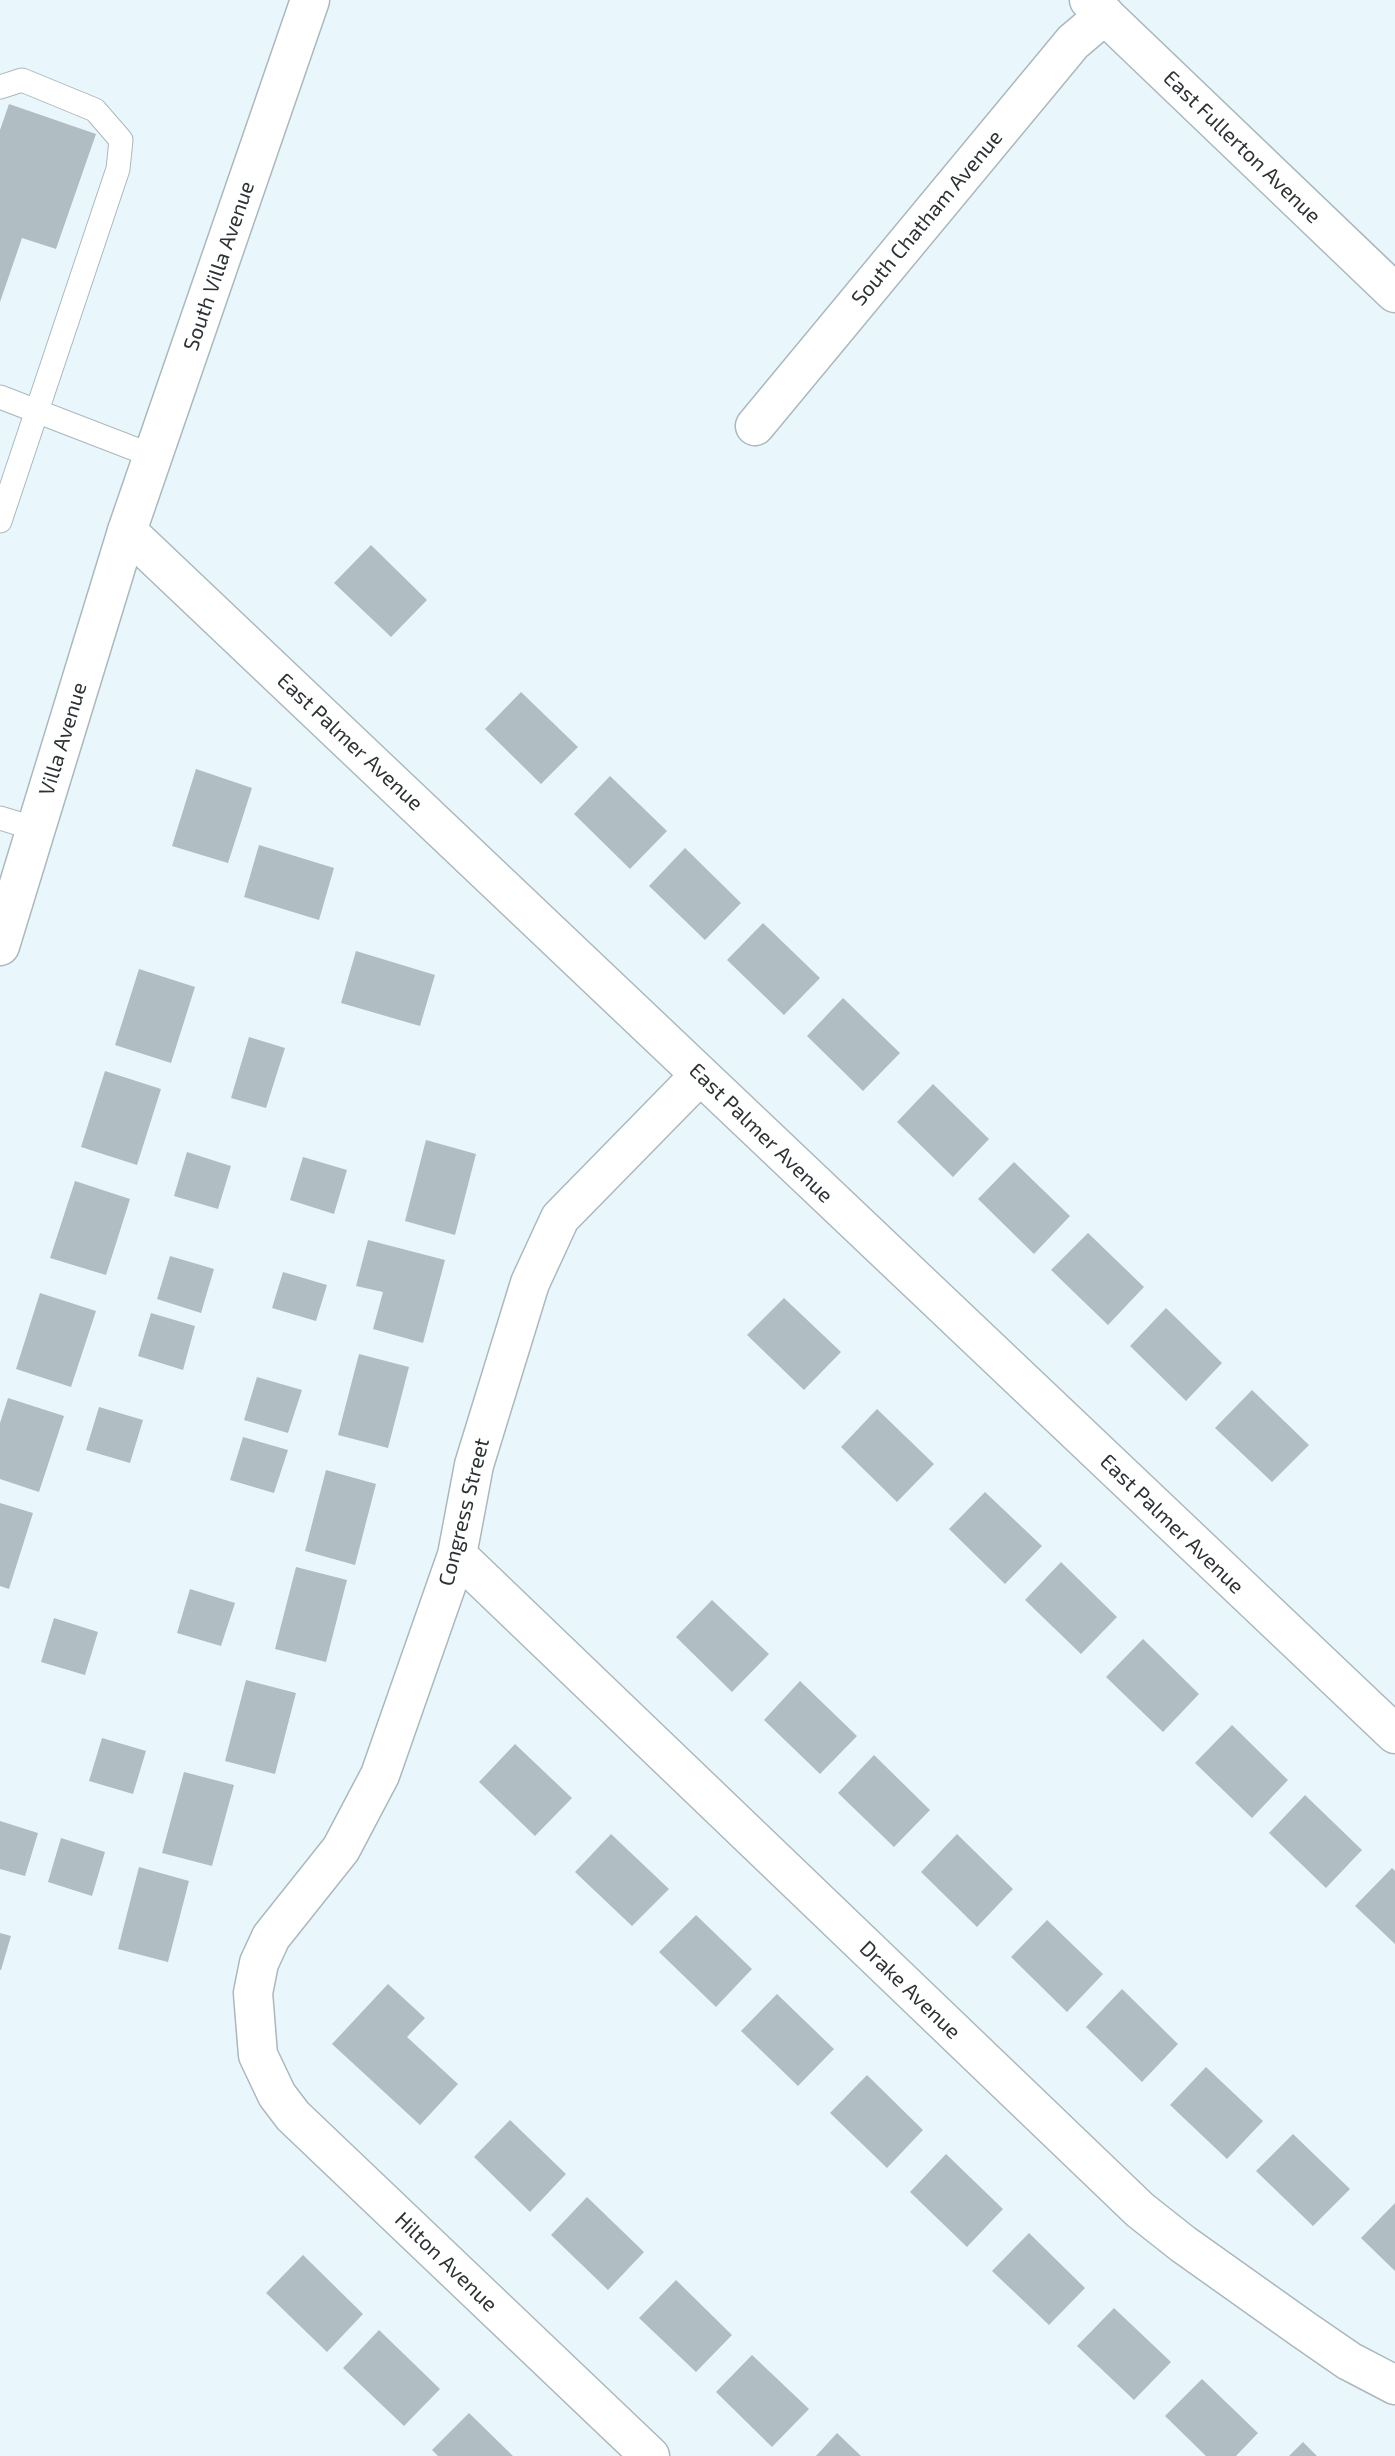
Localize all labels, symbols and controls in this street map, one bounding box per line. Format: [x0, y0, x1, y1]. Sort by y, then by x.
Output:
street label: East Fullerton Avenue [1158, 65, 1326, 229]
street label: South Chatham Avenue [846, 125, 1008, 311]
street label: South Villa Avenue [178, 178, 260, 354]
street label: East Palmer Avenue [272, 668, 428, 816]
street label: Villa Avenue [34, 679, 92, 799]
street label: East Palmer Avenue [684, 1058, 838, 1208]
street label: Congress Street [433, 1435, 495, 1589]
street label: East Palmer Avenue [1095, 1449, 1249, 1599]
street label: Drake Avenue [854, 1936, 966, 2044]
street label: Hilton Avenue [390, 2207, 502, 2317]

